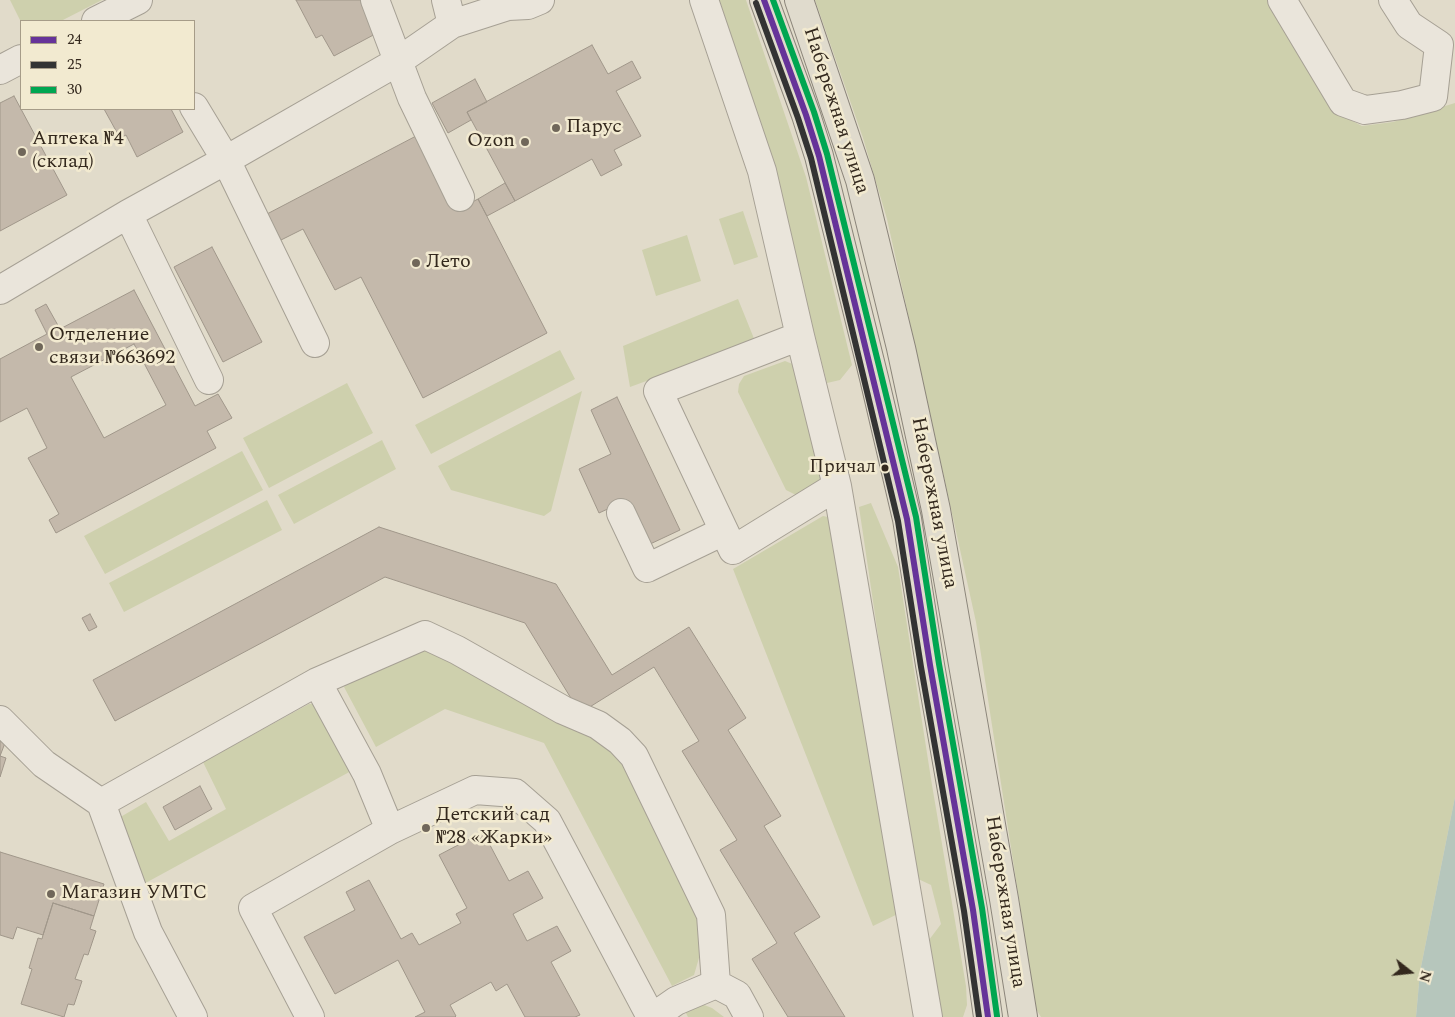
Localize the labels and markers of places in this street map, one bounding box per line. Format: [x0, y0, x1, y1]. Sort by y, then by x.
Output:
place label: Парус [566, 116, 622, 140]
marker: Парус [550, 122, 562, 134]
place label: Аптека №4 (склад) [32, 128, 124, 175]
place label: Ozon [467, 130, 515, 154]
marker: Ozon [519, 136, 531, 148]
marker: Аптека №4 (склад) [16, 146, 28, 158]
place label: Лето [426, 251, 471, 275]
marker: Лето [410, 257, 422, 269]
place label: Отделение связи №663692 [49, 324, 175, 371]
marker: Отделение связи №663692 [33, 341, 45, 353]
place label: Причал [809, 457, 876, 479]
marker: Причал [880, 463, 890, 473]
place label: Детский сад №28 «Жарки» [436, 804, 552, 851]
marker: Детский сад №28 «Жарки» [420, 822, 432, 834]
place label: Магазин УМТС [61, 882, 207, 906]
marker: Магазин УМТС [45, 888, 57, 900]

